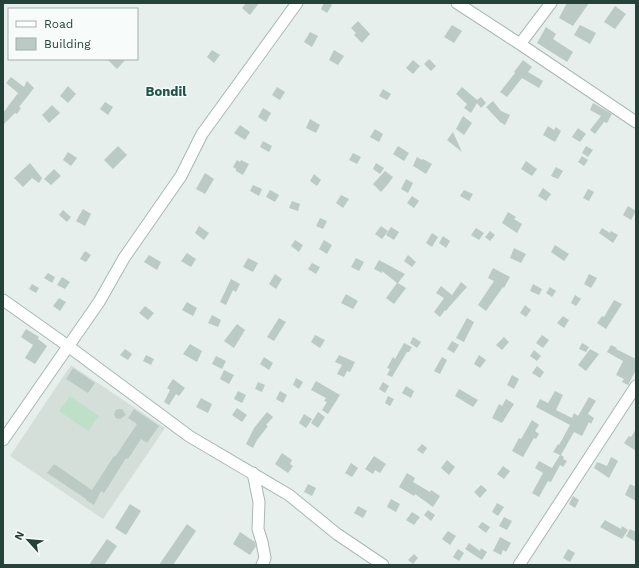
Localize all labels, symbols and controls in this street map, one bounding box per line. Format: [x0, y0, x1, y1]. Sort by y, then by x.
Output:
legend [8, 8, 138, 60]
text: Road [44, 17, 73, 31]
text: Building [44, 37, 91, 51]
district label: Bondil [146, 84, 187, 99]
north arrow [8, 520, 48, 560]
text: N [12, 529, 27, 542]

